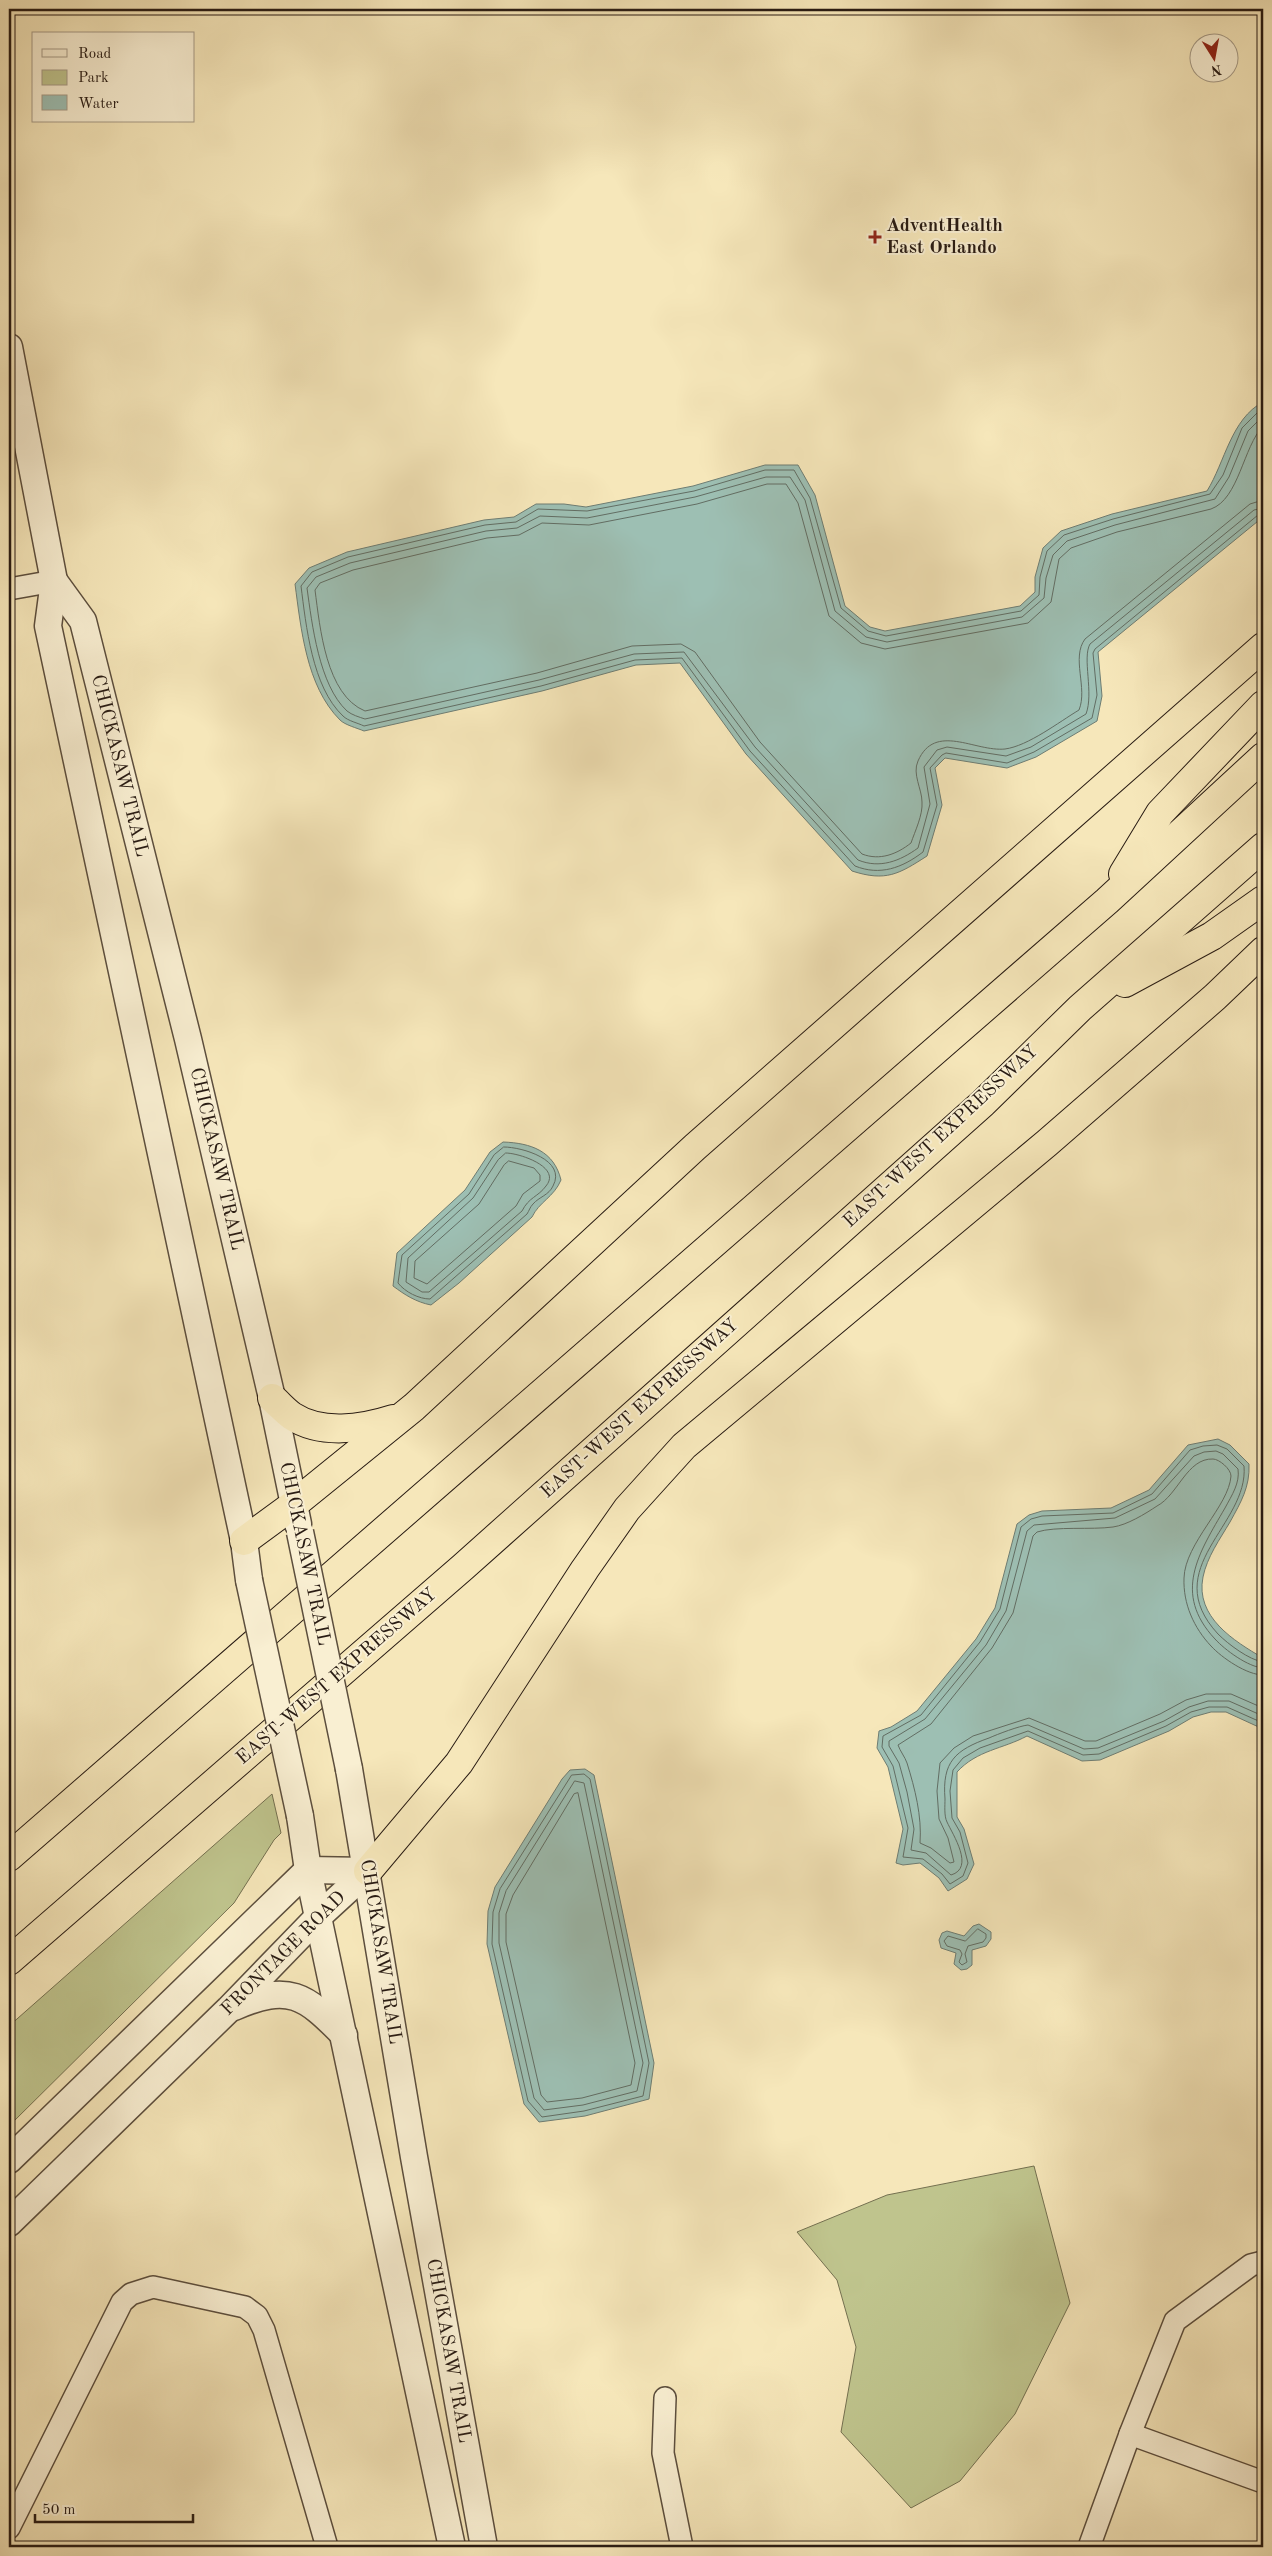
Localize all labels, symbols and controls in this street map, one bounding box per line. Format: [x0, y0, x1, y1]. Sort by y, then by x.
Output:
legend [32, 32, 195, 122]
north arrow [1190, 32, 1240, 82]
text: Road [78, 47, 112, 62]
text: N [1209, 62, 1223, 78]
text: Park [78, 71, 109, 86]
text: Water [78, 97, 119, 112]
place label: AdventHealth East Orlando [886, 217, 1003, 258]
marker: AdventHealth East Orlando [868, 230, 882, 244]
street label: CHICKASAW TRAIL [87, 673, 151, 859]
street label: EAST-WEST EXPRESSWAY [840, 1042, 1042, 1232]
street label: CHICKASAW TRAIL [186, 1066, 246, 1252]
street label: EAST-WEST EXPRESSWAY [538, 1315, 742, 1502]
street label: CHICKASAW TRAIL [275, 1461, 333, 1647]
street label: EAST-WEST EXPRESSWAY [233, 1585, 441, 1769]
street label: CHICKASAW TRAIL [356, 1858, 404, 2046]
street label: FRONTAGE ROAD [218, 1888, 350, 2020]
street label: CHICKASAW TRAIL [422, 2257, 474, 2445]
scale bar [35, 2491, 192, 2523]
text: 50 m [42, 2503, 76, 2518]

